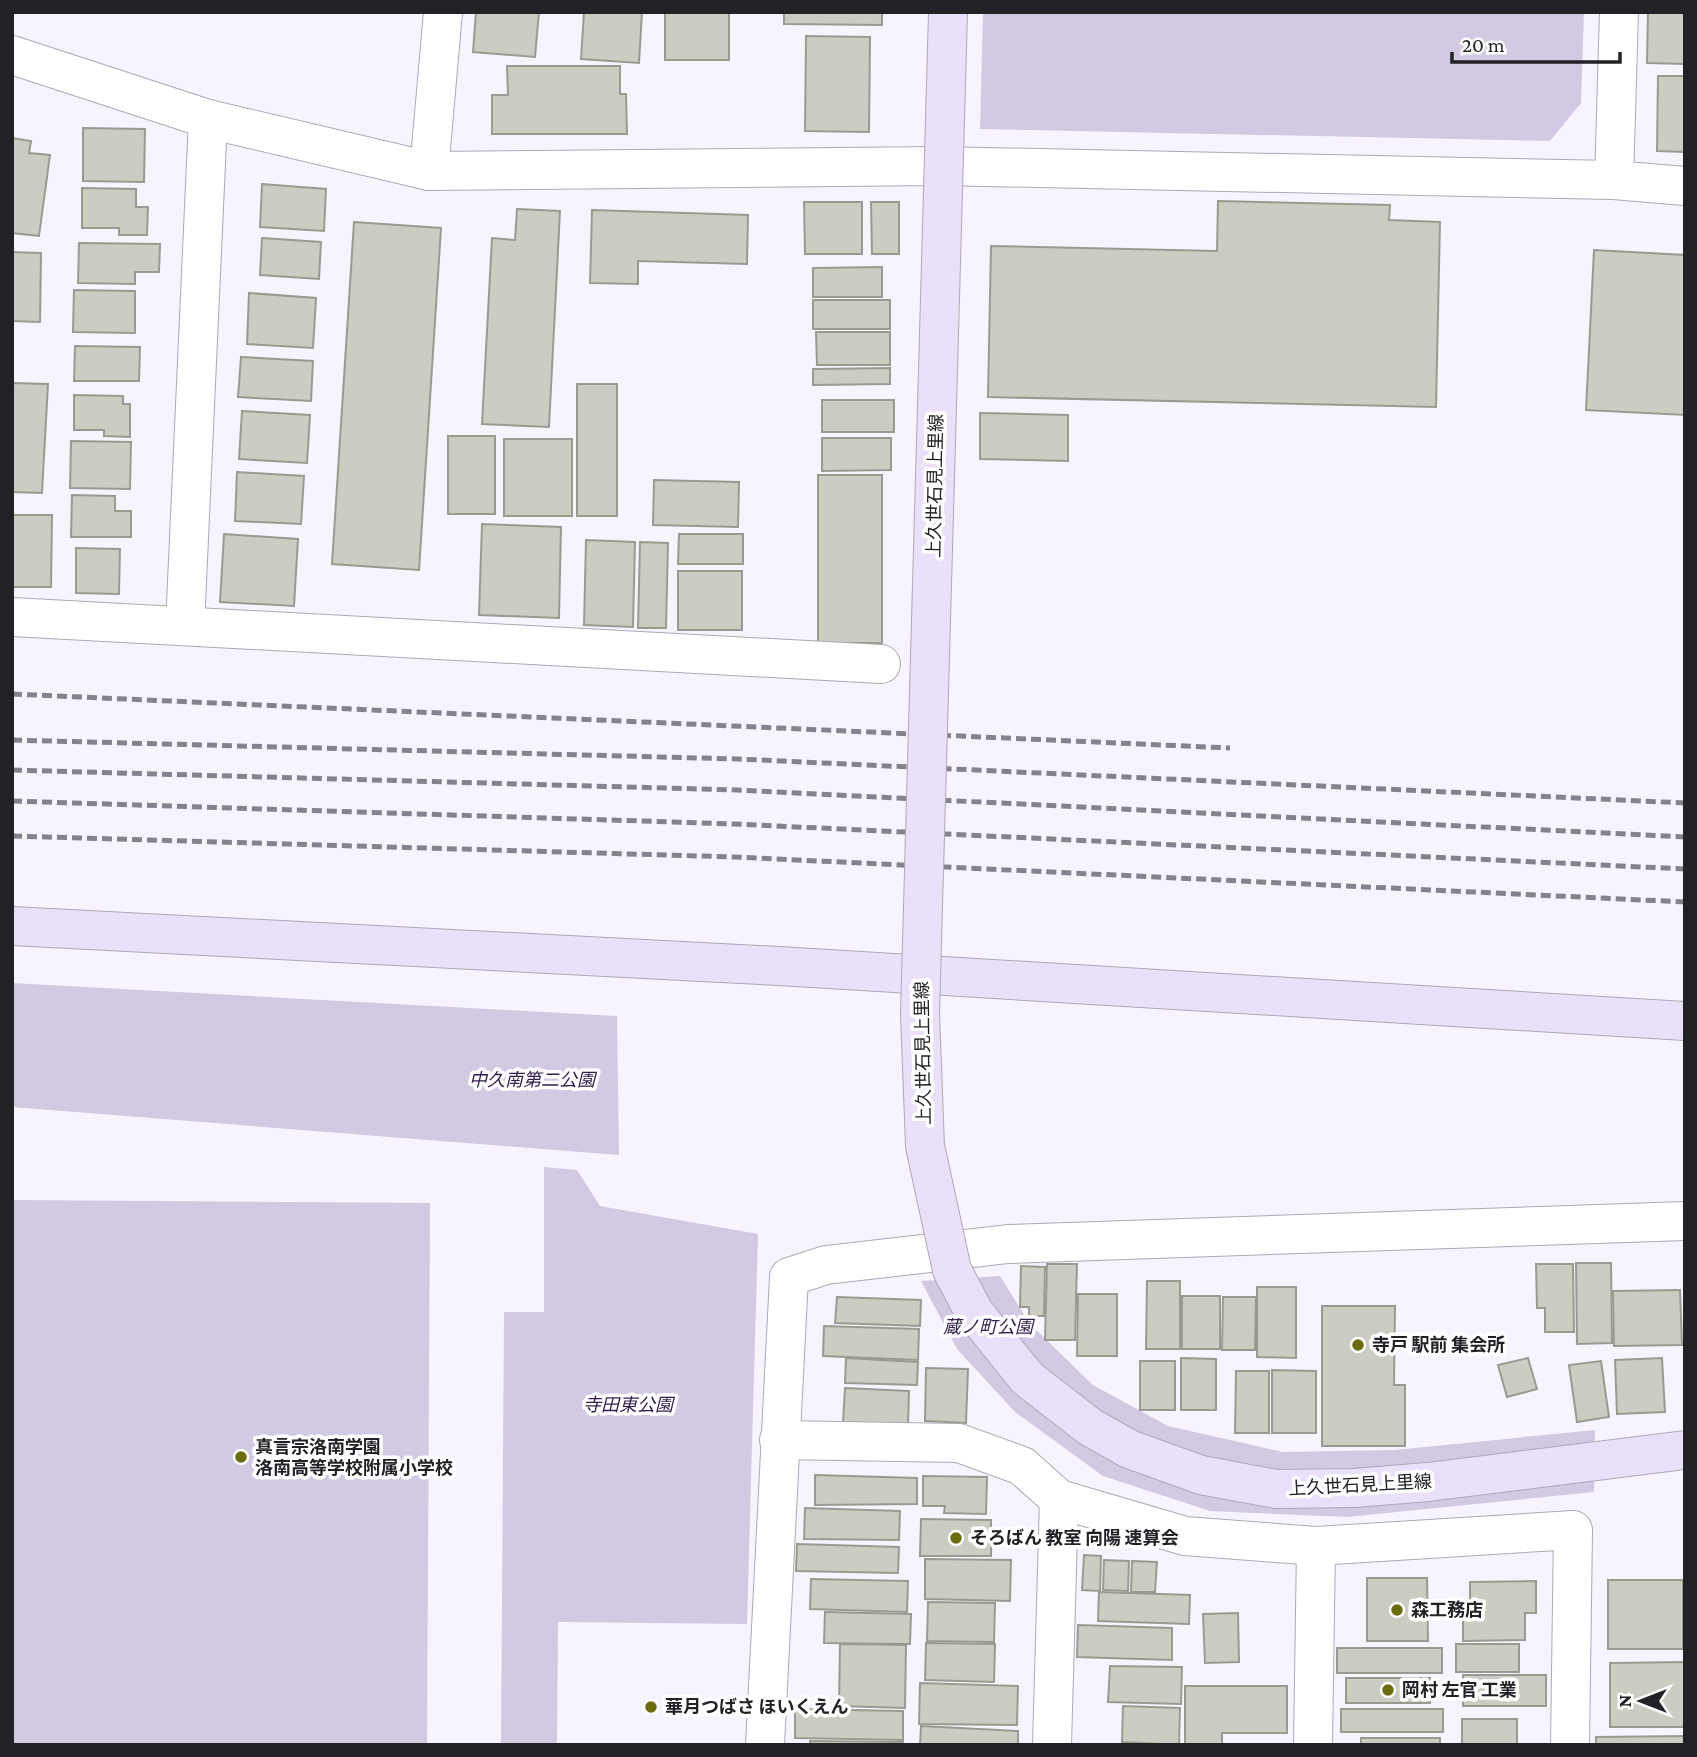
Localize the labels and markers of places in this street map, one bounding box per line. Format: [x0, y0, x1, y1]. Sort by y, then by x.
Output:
place label: 寺戸 駅前 集会所 [1372, 1335, 1505, 1355]
marker: 寺戸 駅前 集会所 [1350, 1337, 1366, 1353]
place label: 真言宗洛南学園 洛南高等学校附属小学校 [255, 1437, 453, 1478]
marker: 真言宗洛南学園 洛南高等学校附属小学校 [233, 1449, 249, 1465]
place label: そろばん 教室 向陽 速算会 [970, 1528, 1178, 1548]
marker: そろばん 教室 向陽 速算会 [948, 1530, 964, 1546]
place label: 森工務店 [1411, 1600, 1483, 1620]
marker: 森工務店 [1389, 1602, 1405, 1618]
place label: 岡村 左官 工業 [1402, 1680, 1517, 1700]
marker: 岡村 左官 工業 [1380, 1682, 1396, 1698]
place label: 華月つばさ ほいくえん [665, 1697, 848, 1717]
marker: 華月つばさ ほいくえん [643, 1699, 659, 1715]

